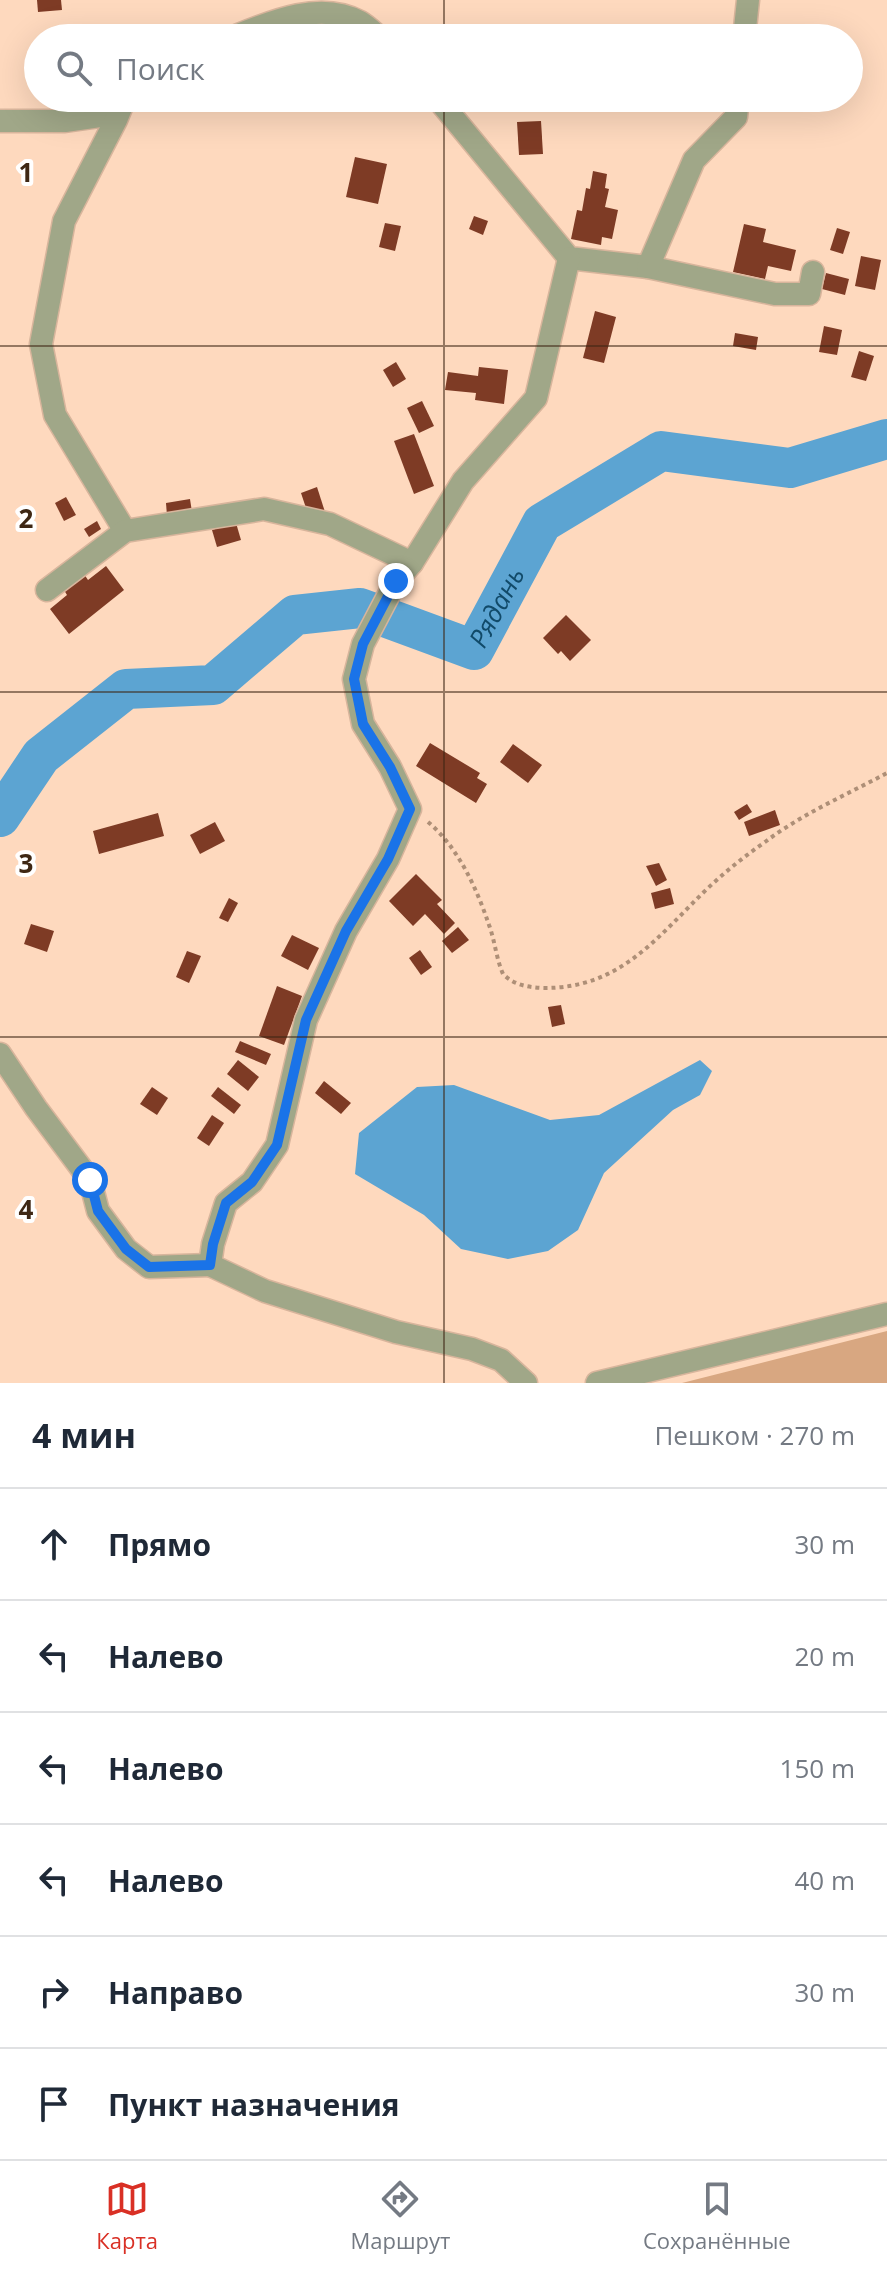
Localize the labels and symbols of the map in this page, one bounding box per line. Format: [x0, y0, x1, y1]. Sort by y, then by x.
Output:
text: 1 [19, 154, 33, 190]
text: 2 [19, 500, 34, 536]
water label: Рядань [460, 560, 532, 654]
route end [378, 563, 414, 599]
text: 3 [19, 845, 33, 881]
route start [72, 1162, 108, 1198]
text: 4 [19, 1191, 34, 1227]

